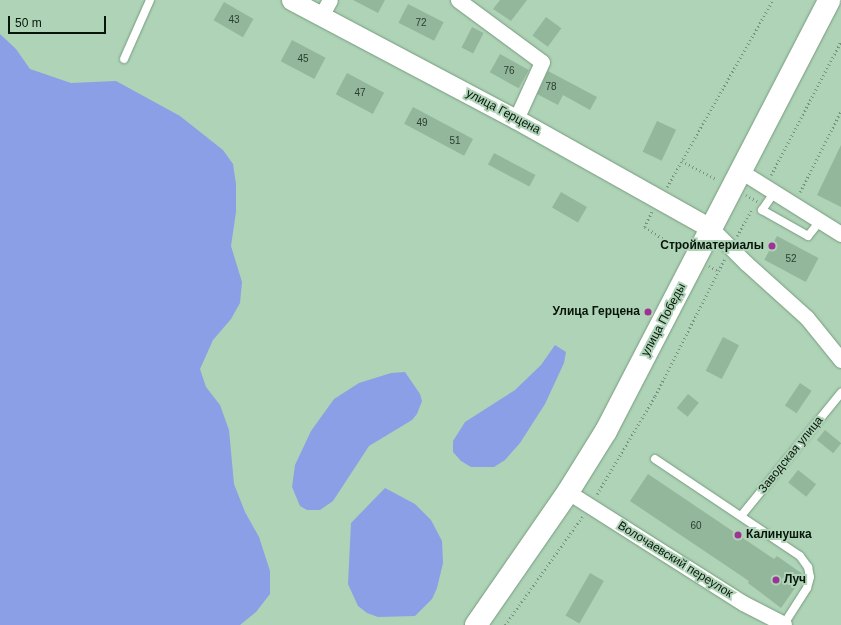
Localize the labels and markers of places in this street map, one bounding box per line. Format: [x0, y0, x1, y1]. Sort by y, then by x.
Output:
place label: Стройматериалы [660, 239, 764, 253]
marker: Стройматериалы [767, 241, 777, 251]
place label: Улица Герцена [553, 305, 640, 319]
marker: Улица Герцена [643, 307, 653, 317]
place label: Калинушка [746, 528, 812, 542]
marker: Калинушка [733, 530, 743, 540]
place label: Луч [784, 573, 806, 587]
marker: Луч [771, 575, 781, 585]

